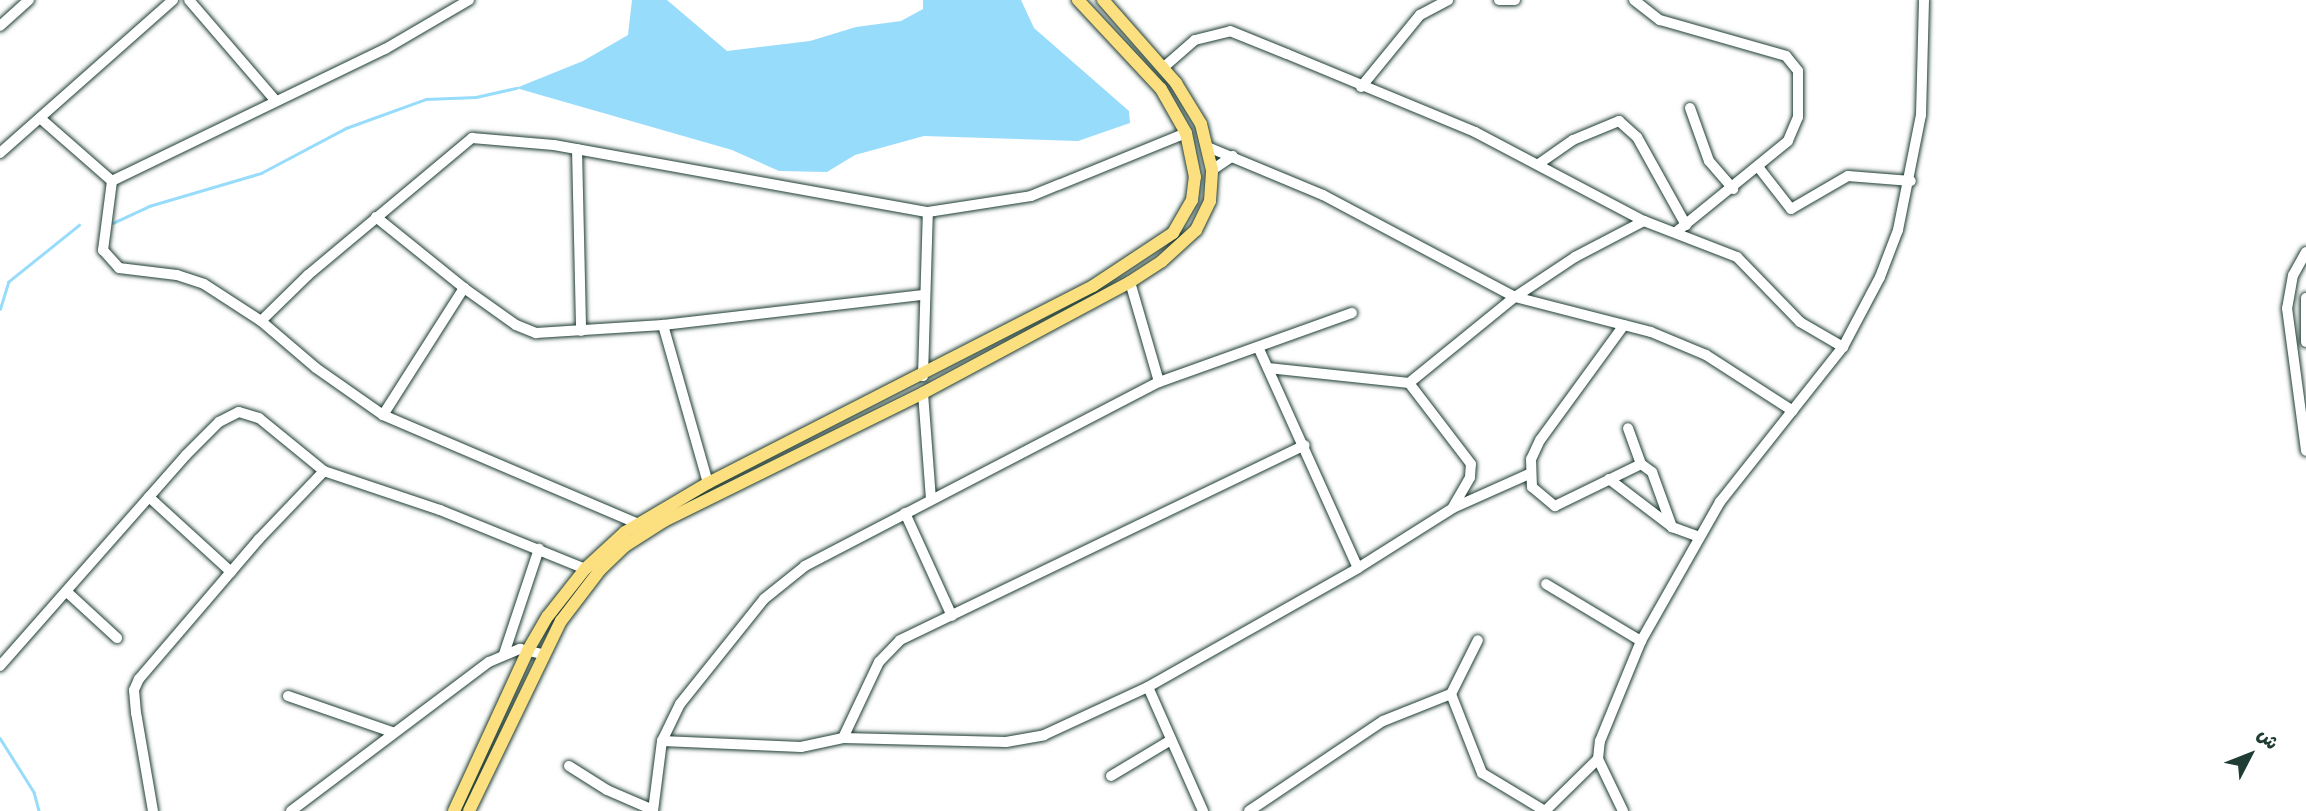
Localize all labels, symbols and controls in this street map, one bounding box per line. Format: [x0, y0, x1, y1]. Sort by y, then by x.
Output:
north arrow [2215, 720, 2285, 790]
text: ش [2250, 725, 2282, 756]

